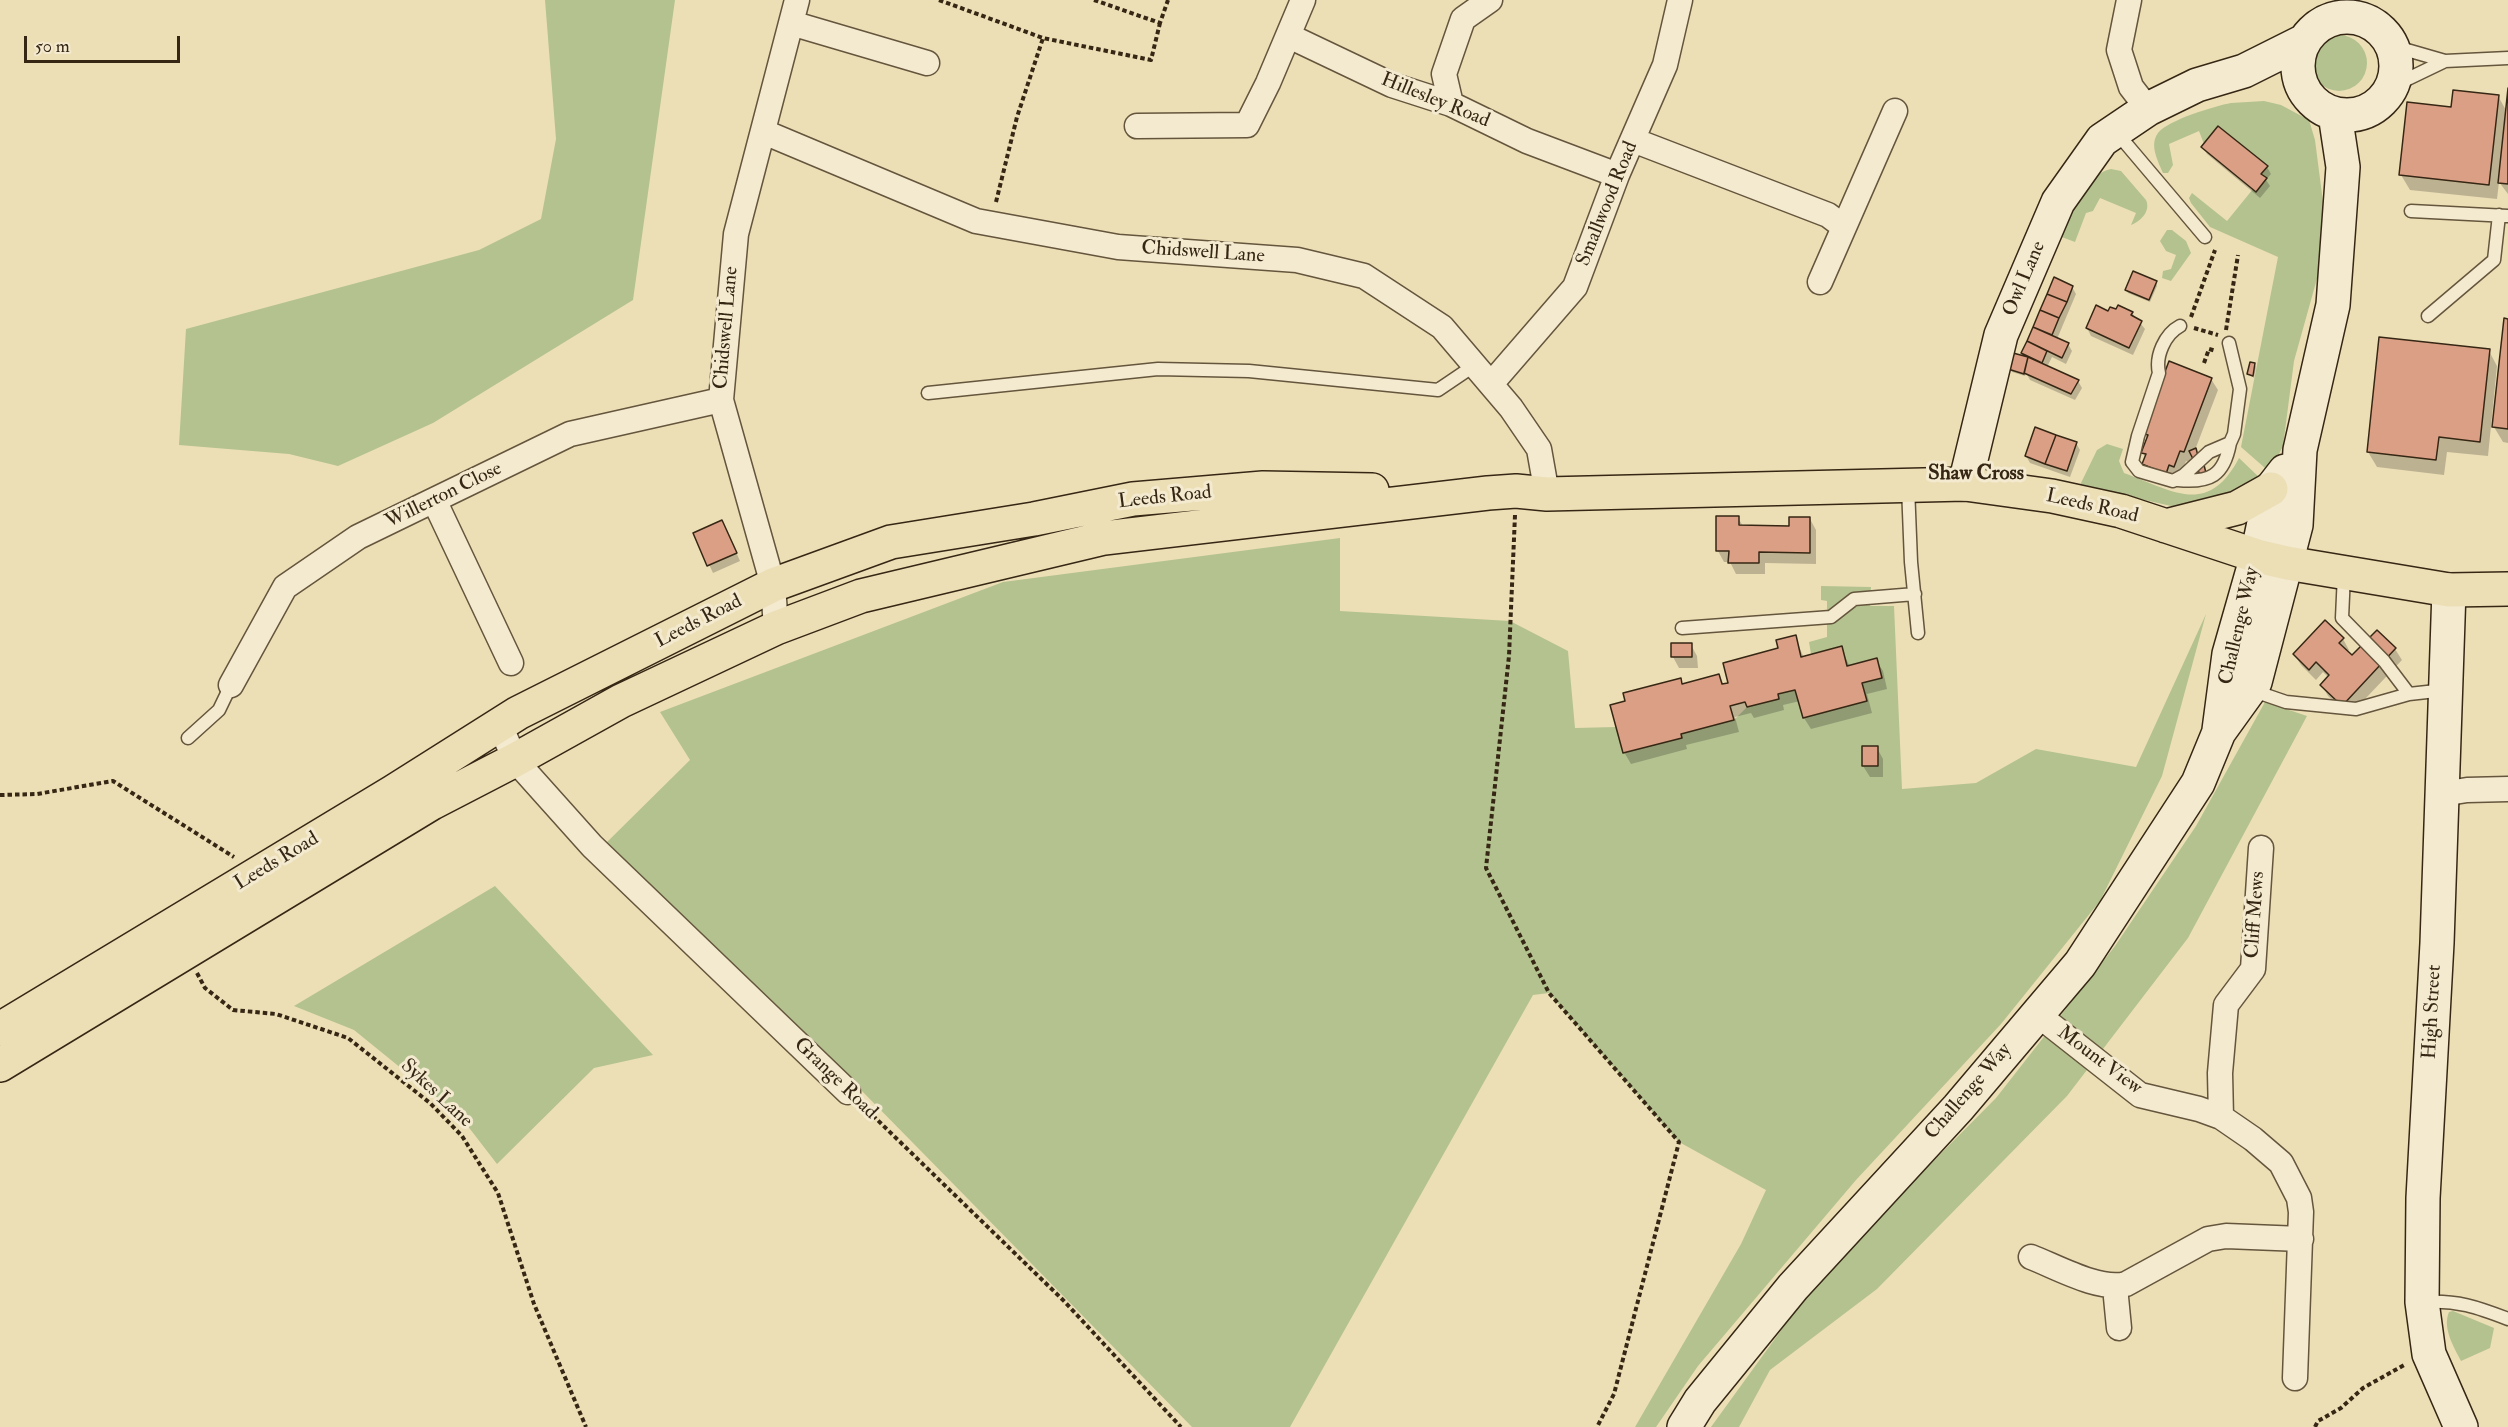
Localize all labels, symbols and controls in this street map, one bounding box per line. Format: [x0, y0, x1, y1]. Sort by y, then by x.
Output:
scale bar [27, 24, 183, 62]
text: 50 m [35, 35, 70, 58]
street label: Hillesley Road [1377, 68, 1493, 134]
street label: Smallwood Road [1572, 138, 1644, 270]
street label: Chidswell Lane [1141, 237, 1265, 269]
street label: Owl Lane [1998, 238, 2052, 320]
street label: Chidswell Lane [710, 265, 744, 391]
street label: Willerton Close [382, 457, 506, 535]
district label: Shaw Cross [1928, 461, 2024, 487]
street label: Leeds Road [1117, 481, 1213, 515]
street label: Leeds Road [2044, 485, 2140, 529]
street label: Challenge Way [2215, 565, 2265, 687]
street label: Leeds Road [652, 590, 746, 654]
street label: Leeds Road [231, 828, 323, 896]
street label: Cliff Mews [2241, 871, 2271, 959]
street label: High Street [2419, 964, 2447, 1060]
street label: Mount View [2052, 1021, 2146, 1101]
street label: Grange Road [788, 1033, 882, 1125]
street label: Challenge Way [1921, 1039, 2017, 1145]
street label: Sykes Lane [395, 1055, 477, 1133]

